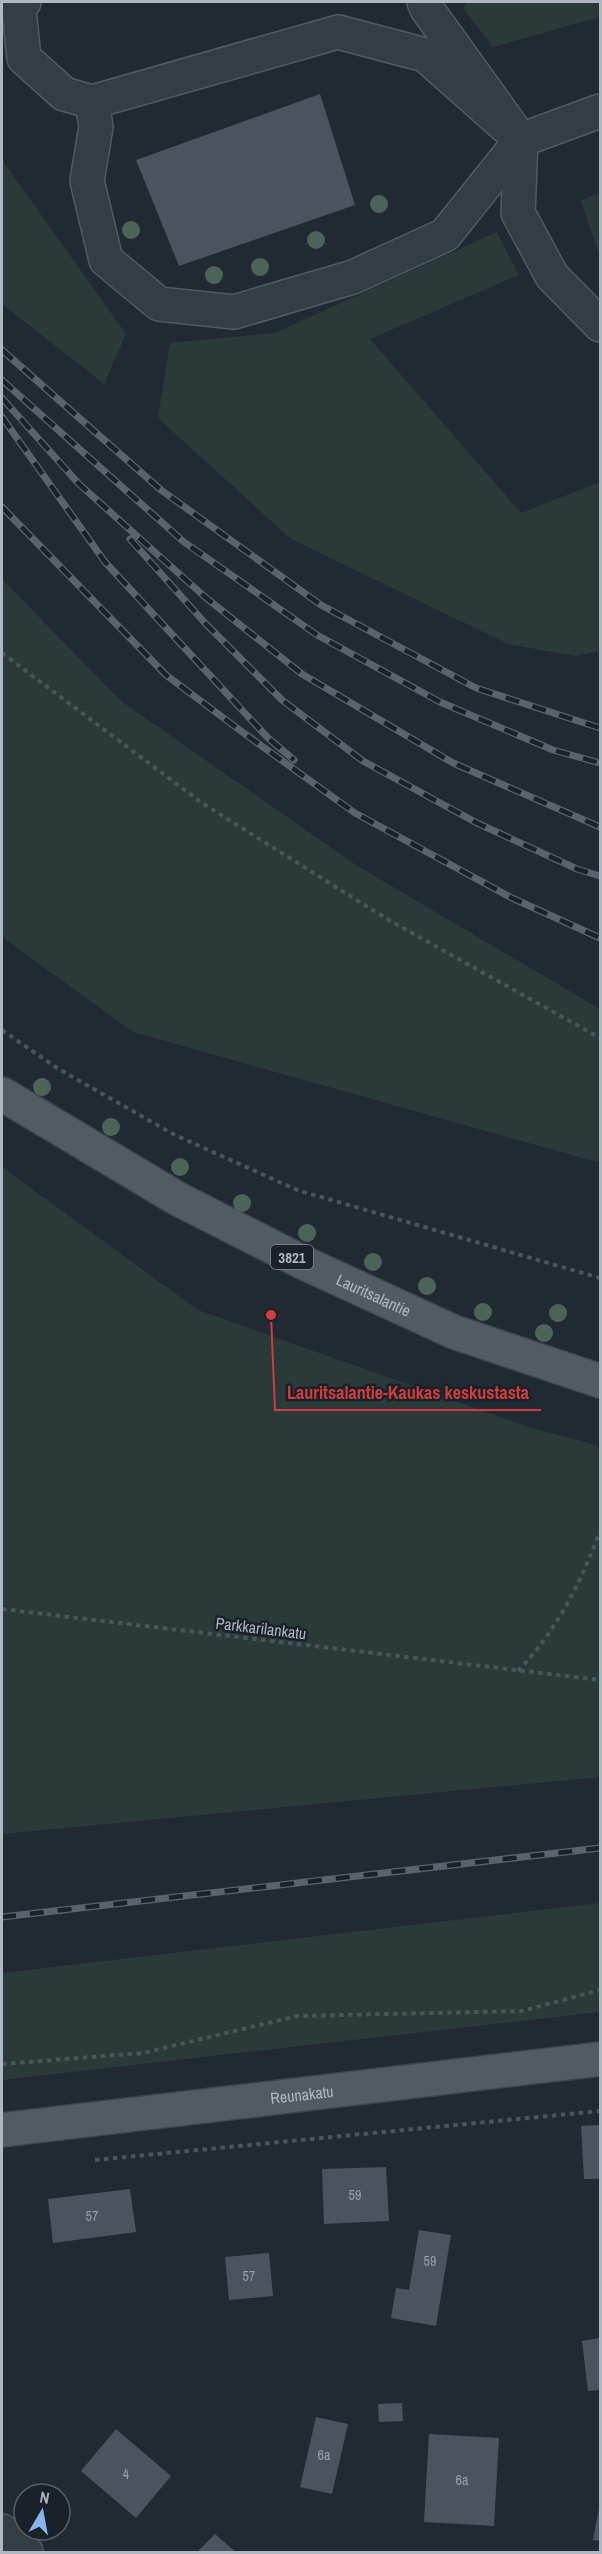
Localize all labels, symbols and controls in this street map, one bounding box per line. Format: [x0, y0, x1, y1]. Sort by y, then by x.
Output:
road number: 3821 [271, 1245, 313, 1269]
street label: Lauritsalantie [333, 1268, 414, 1322]
callout: Lauritsalantie-Kaukas keskustasta [275, 1374, 541, 1410]
text: Lauritsalantie-Kaukas keskustasta [287, 1380, 530, 1405]
street label: Parkkarilankatu [214, 1612, 308, 1644]
street label: Reunakatu [269, 2080, 335, 2109]
house number: 59 [349, 2186, 361, 2204]
house number: 57 [86, 2207, 98, 2225]
house number: 59 [424, 2252, 436, 2270]
house number: 57 [243, 2267, 255, 2285]
house number: 6a [318, 2446, 331, 2464]
house number: 4 [123, 2465, 130, 2483]
house number: 6a [456, 2471, 469, 2489]
north arrow [12, 2482, 72, 2542]
text: N [38, 2486, 51, 2509]

